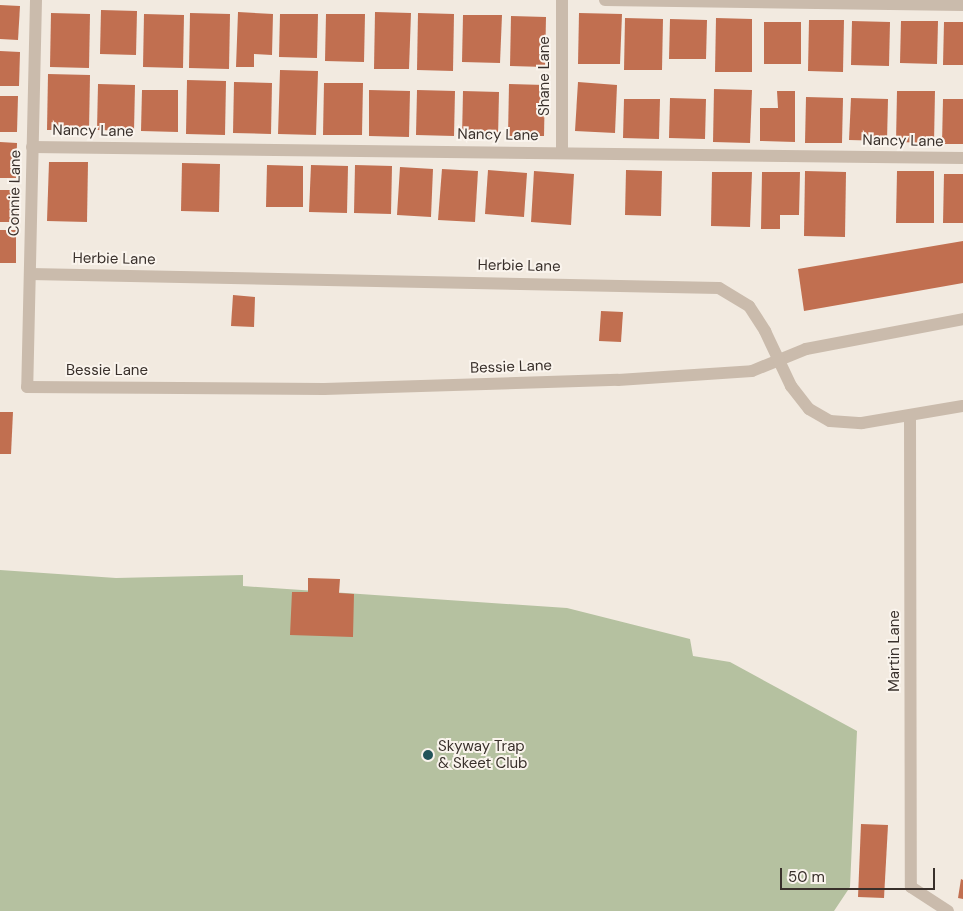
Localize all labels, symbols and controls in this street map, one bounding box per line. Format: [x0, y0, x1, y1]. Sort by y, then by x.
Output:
street label: Shane Lane [536, 36, 554, 116]
street label: Nancy Lane [52, 121, 134, 141]
street label: Nancy Lane [457, 125, 539, 145]
street label: Nancy Lane [862, 131, 944, 151]
street label: Connie Lane [5, 150, 25, 236]
street label: Herbie Lane [72, 249, 156, 269]
street label: Herbie Lane [477, 256, 561, 276]
street label: Bessie Lane [470, 357, 552, 377]
street label: Bessie Lane [66, 362, 148, 380]
street label: Martin Lane [886, 610, 904, 692]
place label: Skyway Trap & Skeet Club [438, 737, 527, 772]
marker: Skyway Trap & Skeet Club [422, 749, 434, 761]
scale bar [783, 858, 938, 890]
text: 50 m [788, 867, 825, 887]

